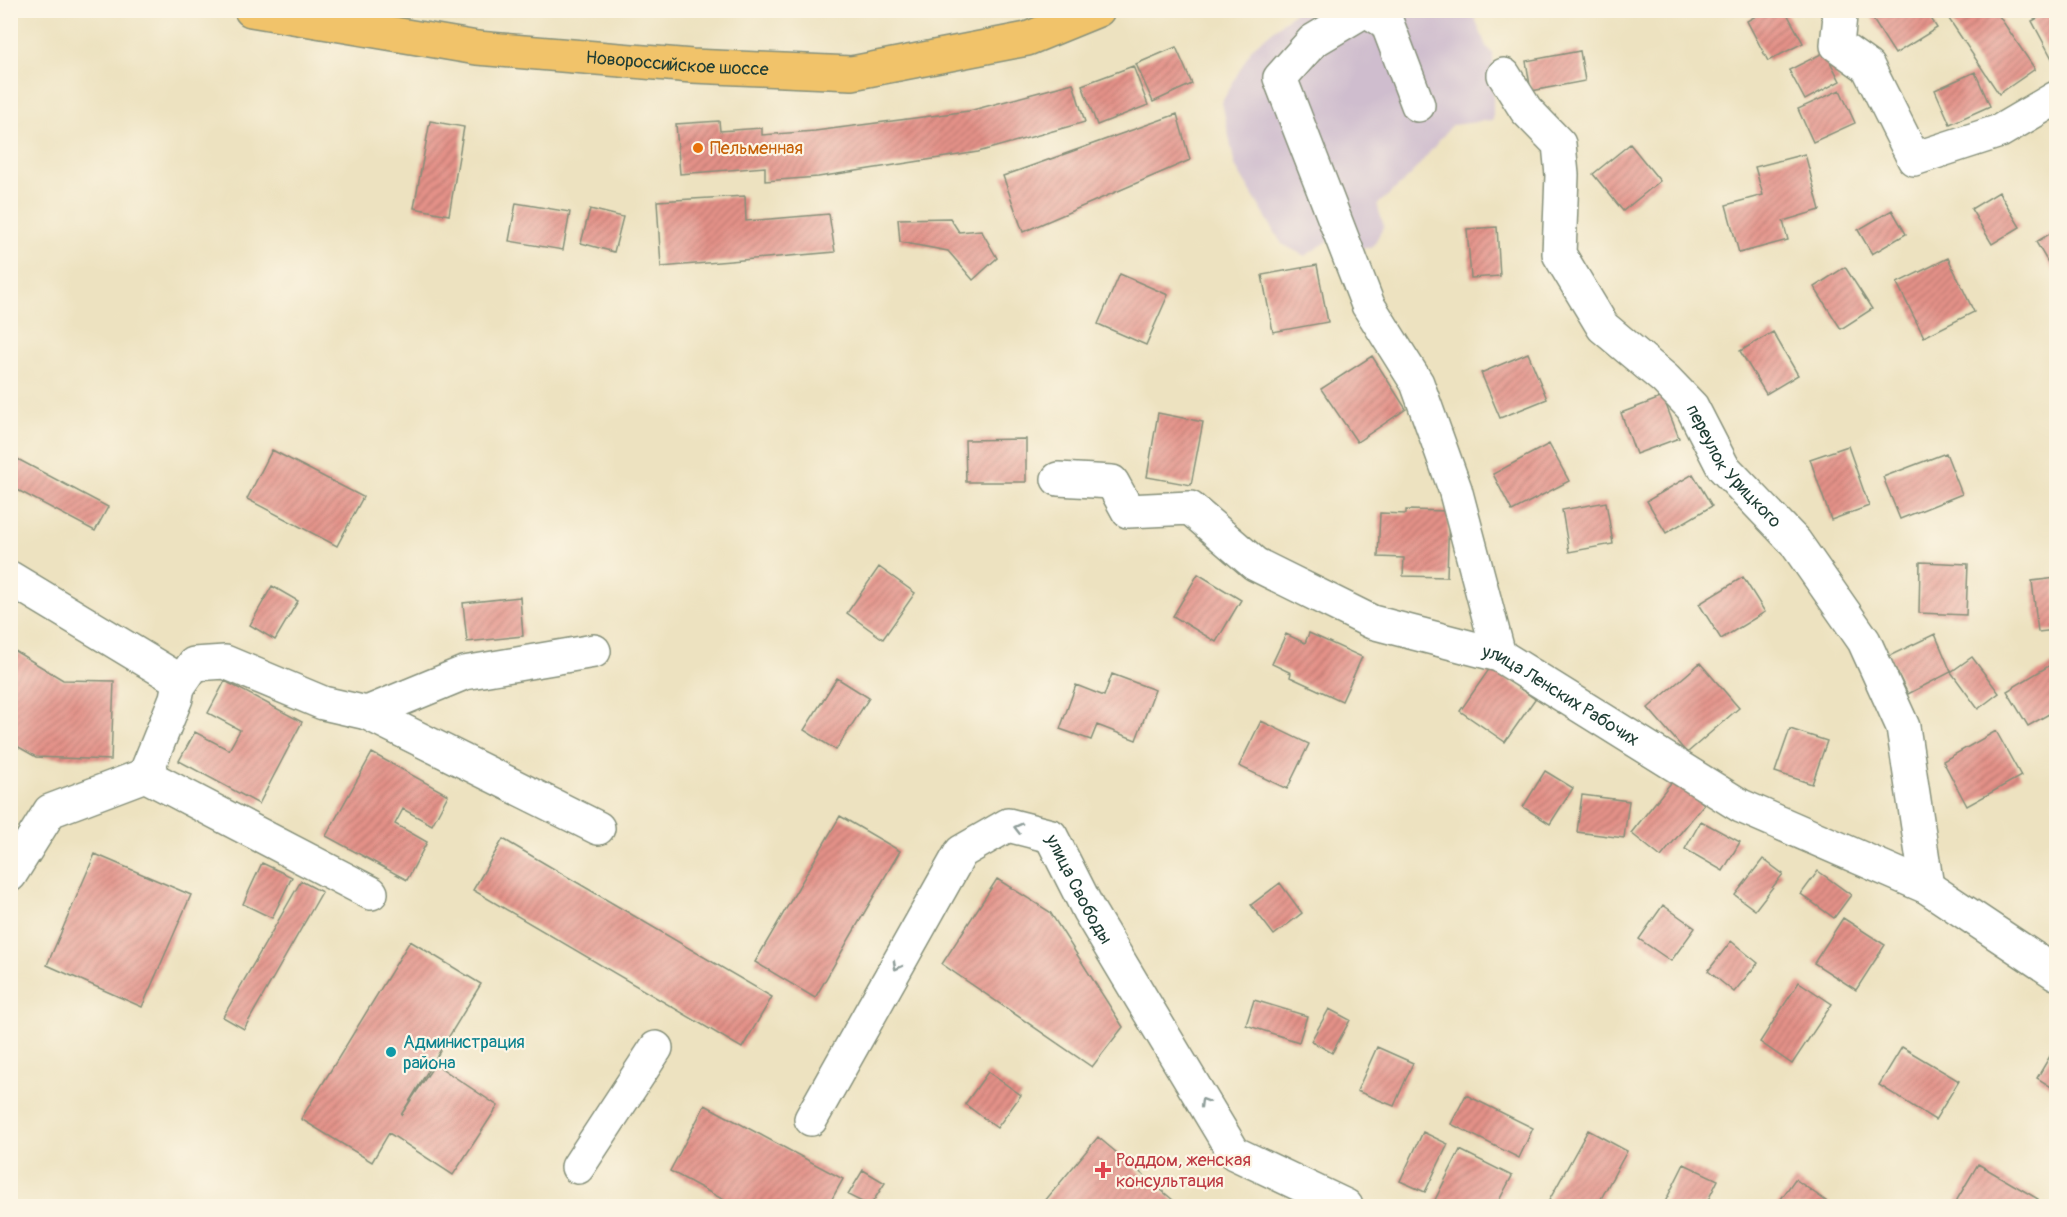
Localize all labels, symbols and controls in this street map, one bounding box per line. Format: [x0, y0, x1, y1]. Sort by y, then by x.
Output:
street label: Новороссийское шоссе [585, 46, 769, 81]
place label: Пельменная [710, 137, 803, 160]
marker: Пельменная [691, 141, 705, 155]
street label: переулок Урицкого [1681, 400, 1787, 533]
street label: улица Ленских Рабочих [1479, 639, 1643, 751]
one-way arrow [1013, 822, 1023, 835]
street label: улица Свободы [1040, 830, 1118, 948]
one-way arrow [893, 960, 904, 970]
place label: Администрация района [403, 1031, 525, 1075]
marker: Администрация района [384, 1045, 398, 1059]
one-way arrow [1200, 1098, 1212, 1108]
place label: Роддом, женская консультация [1116, 1149, 1251, 1193]
marker: Роддом, женская консультация [1094, 1161, 1112, 1179]

